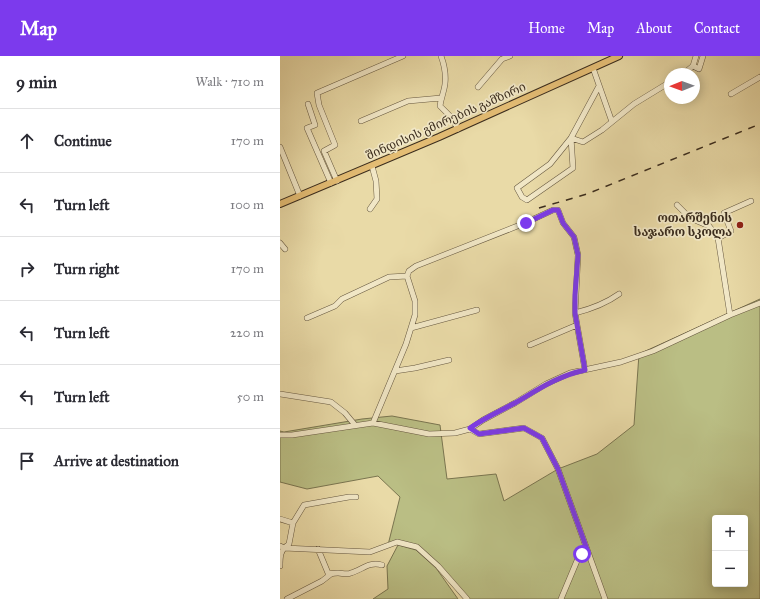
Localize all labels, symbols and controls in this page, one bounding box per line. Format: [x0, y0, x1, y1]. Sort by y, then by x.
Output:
text: Map [20, 17, 57, 40]
text: Home [528, 20, 565, 37]
text: Map [587, 20, 614, 37]
text: About [636, 20, 672, 37]
text: Contact [694, 20, 740, 37]
north arrow [664, 68, 700, 104]
text: 9 min [16, 72, 57, 93]
text: Walk · 710 m [195, 74, 264, 90]
street label: შინდისის გმირების გამზირი [364, 79, 528, 163]
icon: ahead [16, 130, 38, 152]
text: Continue [54, 132, 112, 150]
text: 170 m [231, 133, 264, 149]
icon: left [16, 194, 38, 216]
text: Turn left [54, 196, 110, 214]
text: 100 m [230, 197, 264, 213]
place label: ოთარშენის საჯარო სკოლა [634, 211, 732, 239]
route end [517, 214, 535, 232]
marker: ოთარშენის საჯარო სკოლა [735, 220, 745, 230]
icon: right [16, 258, 38, 280]
text: Turn right [54, 260, 119, 278]
text: 170 m [231, 261, 264, 277]
icon: left [16, 322, 38, 344]
text: Turn left [54, 324, 110, 342]
text: 220 m [230, 325, 264, 341]
icon: left [16, 386, 38, 408]
text: Turn left [54, 388, 110, 406]
text: 50 m [237, 389, 264, 405]
icon: arrive [16, 450, 38, 472]
text: Arrive at destination [54, 452, 179, 470]
map controls [712, 515, 748, 587]
button: + [712, 515, 748, 551]
route start [573, 545, 591, 563]
button: − [712, 551, 748, 587]

